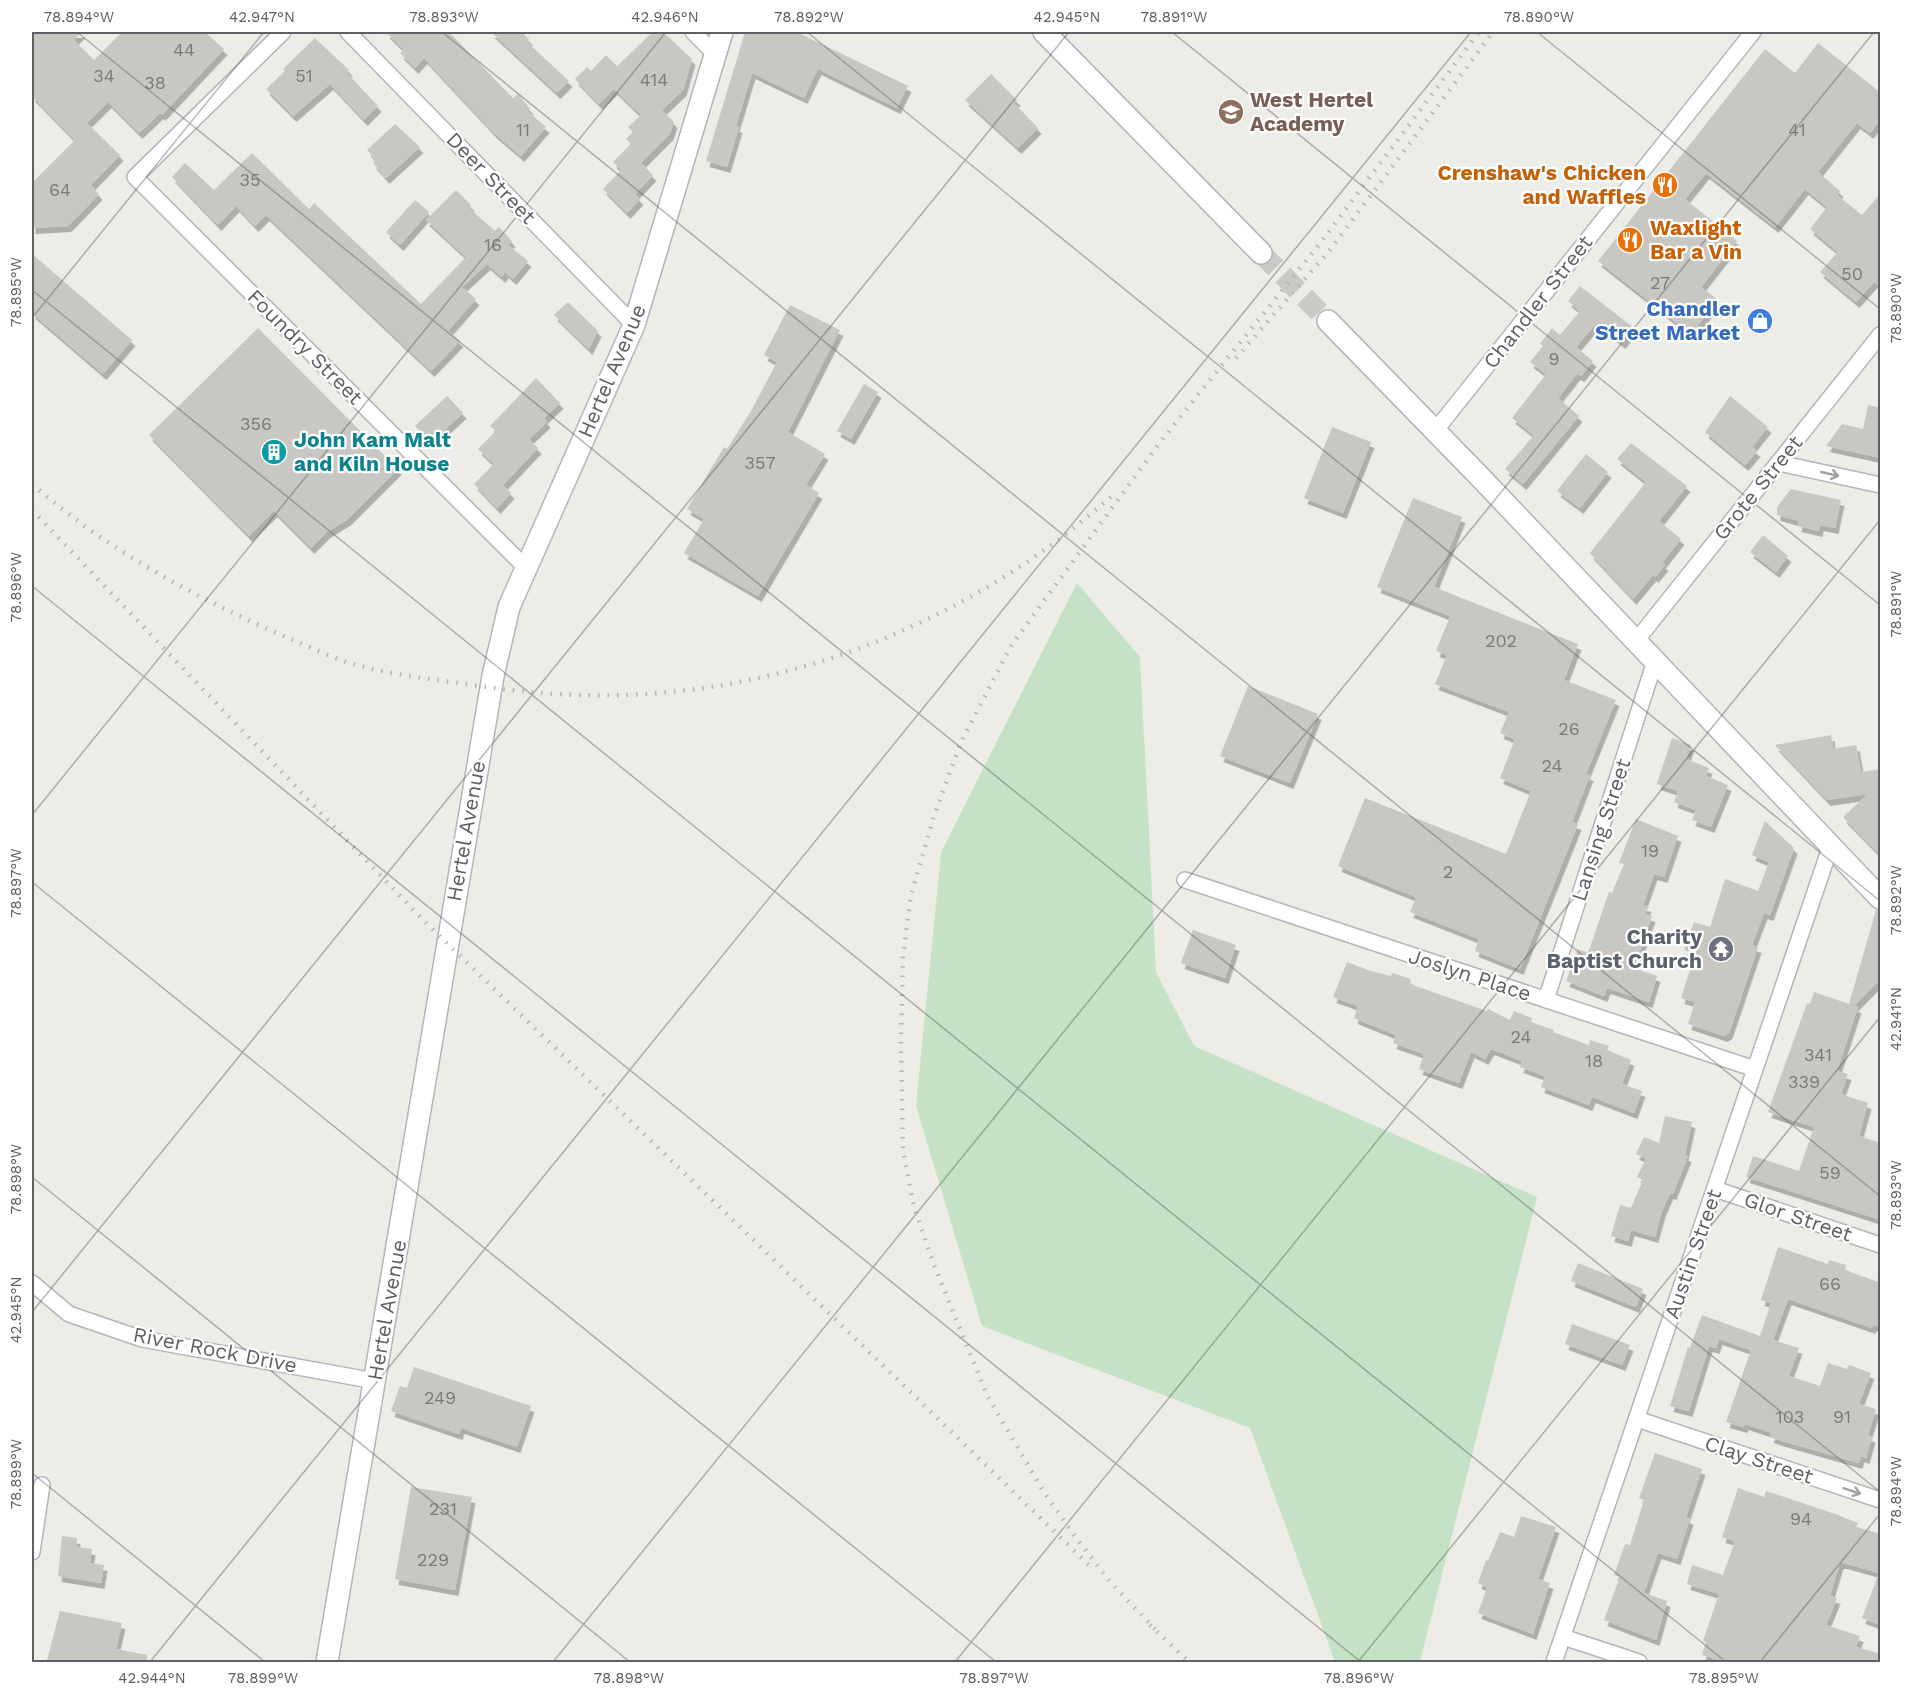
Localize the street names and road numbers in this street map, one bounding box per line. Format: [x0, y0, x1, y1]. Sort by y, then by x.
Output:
street label: Deer Street [441, 127, 541, 229]
street label: Chandler Street [1478, 230, 1598, 373]
street label: Foundry Street [243, 284, 368, 410]
street label: Hertel Avenue [572, 300, 651, 441]
street label: Grote Street [1708, 430, 1807, 545]
street label: Lansing Street [1566, 755, 1635, 904]
street label: Hertel Avenue [441, 759, 490, 903]
street label: Joslyn Place [1406, 943, 1535, 1006]
street label: Austin Street [1659, 1186, 1726, 1322]
street label: Glor Street [1741, 1186, 1856, 1247]
street label: Hertel Avenue [362, 1238, 411, 1382]
street label: River Rock Drive [131, 1321, 299, 1378]
street label: Clay Street [1702, 1430, 1817, 1489]

